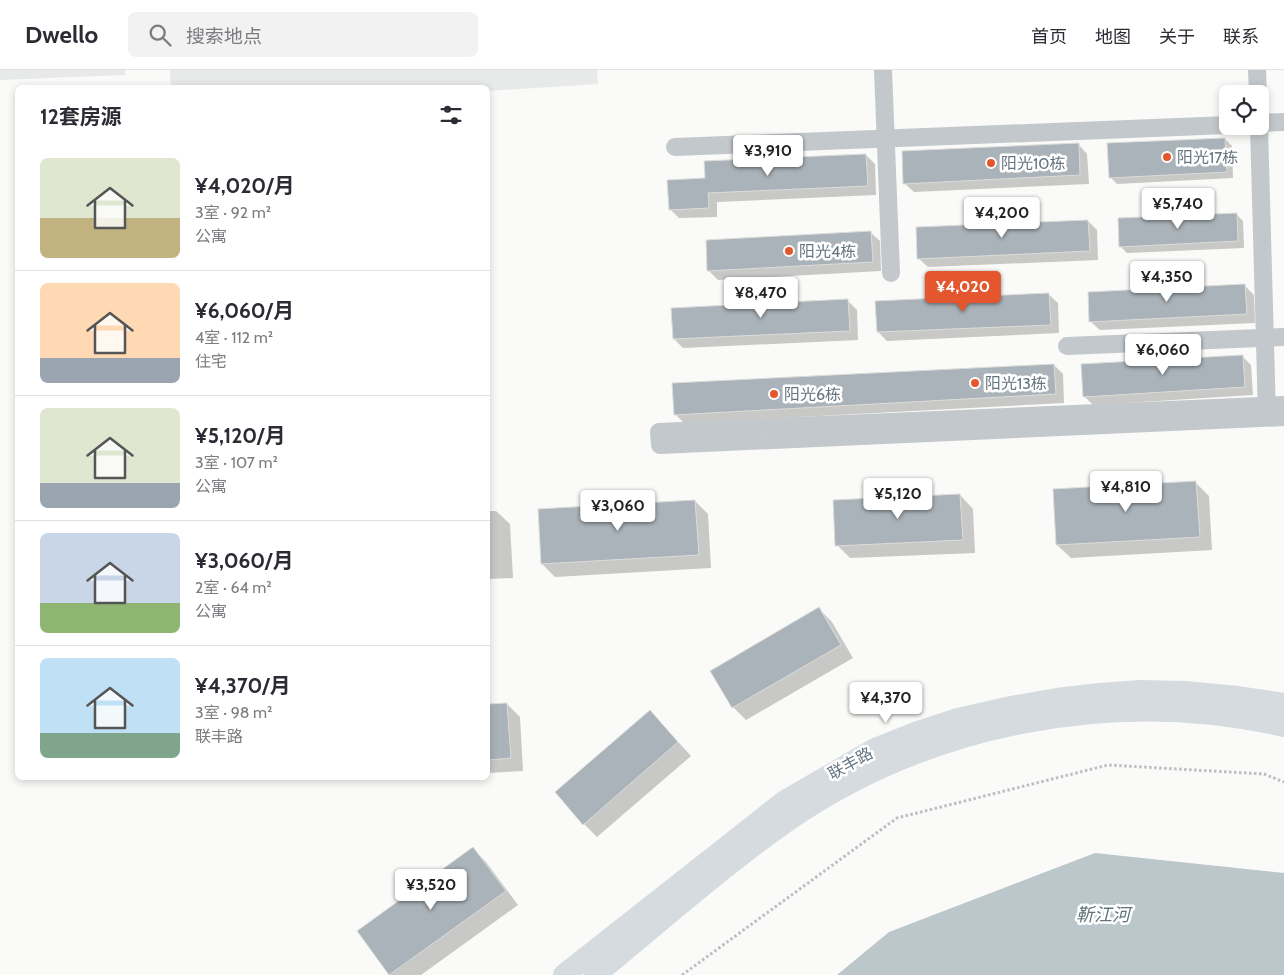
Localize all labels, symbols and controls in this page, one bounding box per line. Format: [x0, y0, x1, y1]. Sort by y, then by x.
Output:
search box [128, 12, 478, 57]
text: Dwello [25, 20, 98, 49]
icon: search [146, 21, 174, 49]
text: 搜索地点 [186, 25, 262, 48]
text: 首页 [1031, 26, 1067, 48]
text: 地图 [1095, 26, 1131, 48]
text: 关于 [1159, 26, 1195, 48]
text: 联系 [1223, 26, 1259, 48]
map controls [1219, 85, 1269, 135]
button: locate [1219, 85, 1269, 135]
icon: filters [437, 101, 465, 129]
text: 12套房源 [40, 104, 122, 129]
pin: ¥3,910 [727, 134, 809, 177]
text: ¥3,910 [744, 141, 792, 160]
place label: 阳光17栋 [1177, 148, 1238, 167]
marker: 阳光17栋 [1161, 151, 1173, 163]
place label: 阳光10栋 [1001, 154, 1065, 173]
marker: 阳光10栋 [985, 157, 997, 169]
text: ¥4,020/月 [195, 173, 294, 198]
icon: home [80, 178, 140, 238]
pin: ¥5,740 [1137, 188, 1219, 230]
text: ¥5,740 [1153, 194, 1203, 213]
pin: ¥4,200 [961, 196, 1043, 239]
text: 3室 · 92 m² [195, 203, 271, 222]
text: ¥4,200 [975, 203, 1029, 222]
text: 公寓 [195, 227, 227, 246]
place label: 阳光4栋 [799, 242, 856, 261]
marker: 阳光4栋 [783, 245, 795, 257]
pin: ¥4,350 [1126, 260, 1208, 303]
text: ¥4,350 [1141, 267, 1193, 286]
pin: ¥4,020 [922, 270, 1004, 313]
pin: ¥8,470 [720, 276, 802, 319]
text: ¥4,020 [936, 277, 990, 296]
text: ¥8,470 [735, 283, 787, 302]
text: ¥6,060/月 [195, 298, 294, 323]
icon: home [80, 303, 140, 363]
text: 4室 · 112 m² [195, 328, 273, 347]
pin: ¥6,060 [1122, 334, 1204, 376]
text: ¥6,060 [1136, 340, 1190, 359]
text: 住宅 [195, 352, 227, 371]
place label: 阳光13栋 [985, 374, 1047, 393]
marker: 阳光13栋 [969, 377, 981, 389]
place label: 阳光6栋 [784, 385, 841, 404]
marker: 阳光6栋 [768, 388, 780, 400]
text: ¥5,120/月 [195, 423, 285, 448]
icon: home [80, 428, 140, 488]
text: 3室 · 107 m² [195, 453, 278, 472]
pin: ¥4,810 [1085, 470, 1167, 513]
text: 公寓 [195, 477, 227, 496]
text: ¥4,810 [1101, 477, 1151, 496]
pin: ¥5,120 [857, 478, 939, 520]
text: ¥5,120 [874, 484, 922, 503]
pin: ¥3,060 [577, 490, 659, 532]
text: ¥3,060 [591, 496, 645, 515]
text: ¥3,060/月 [195, 548, 293, 573]
icon: home [80, 553, 140, 613]
text: 2室 · 64 m² [195, 578, 272, 597]
text: 公寓 [195, 602, 227, 621]
text: ¥4,370/月 [195, 673, 291, 698]
icon: home [80, 678, 140, 738]
pin: ¥4,370 [845, 682, 927, 724]
text: ¥4,370 [860, 688, 912, 707]
text: 3室 · 98 m² [195, 703, 272, 722]
text: 联丰路 [195, 727, 243, 746]
street label: 联丰路 [825, 743, 876, 783]
pin: ¥3,520 [390, 868, 472, 911]
text: ¥3,520 [406, 875, 456, 894]
water label: 靳江河 [1076, 904, 1133, 926]

